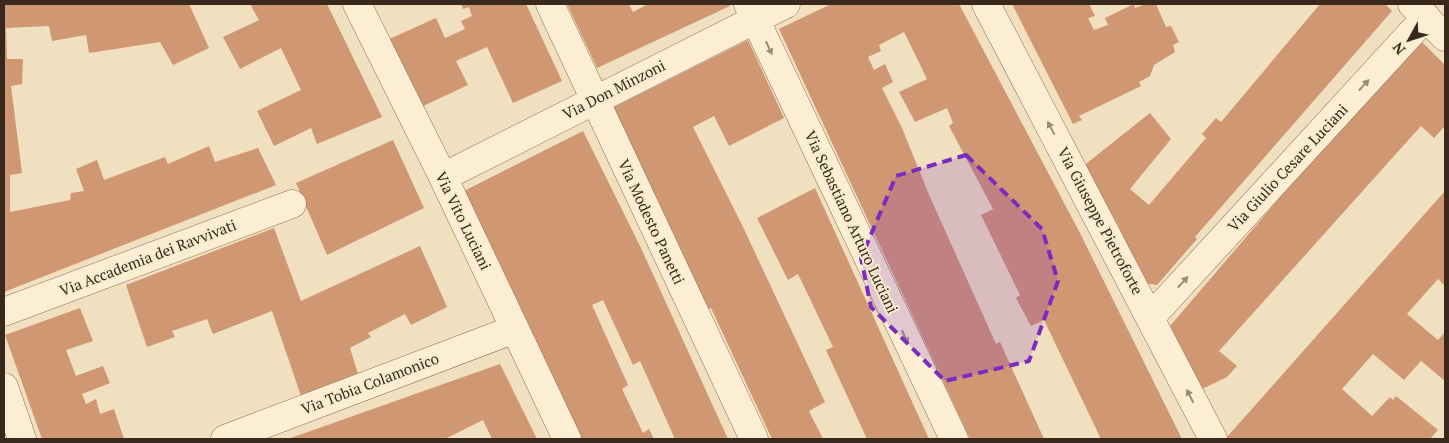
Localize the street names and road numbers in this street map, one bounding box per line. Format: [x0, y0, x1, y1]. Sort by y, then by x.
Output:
street label: Via Don Minzoni [559, 55, 668, 124]
street label: Via Giulio Cesare Luciani [1223, 99, 1352, 235]
street label: Via Sebastiano Arturo Luciani [801, 127, 903, 316]
street label: Via Giuseppe Pietroforte [1053, 143, 1148, 298]
street label: Via Modesto Panetti [614, 156, 690, 287]
street label: Via Vito Luciani [431, 168, 496, 273]
street label: Via Accademia dei Ravvivati [56, 214, 239, 300]
street label: Via Tobia Colamonico [298, 348, 441, 419]

